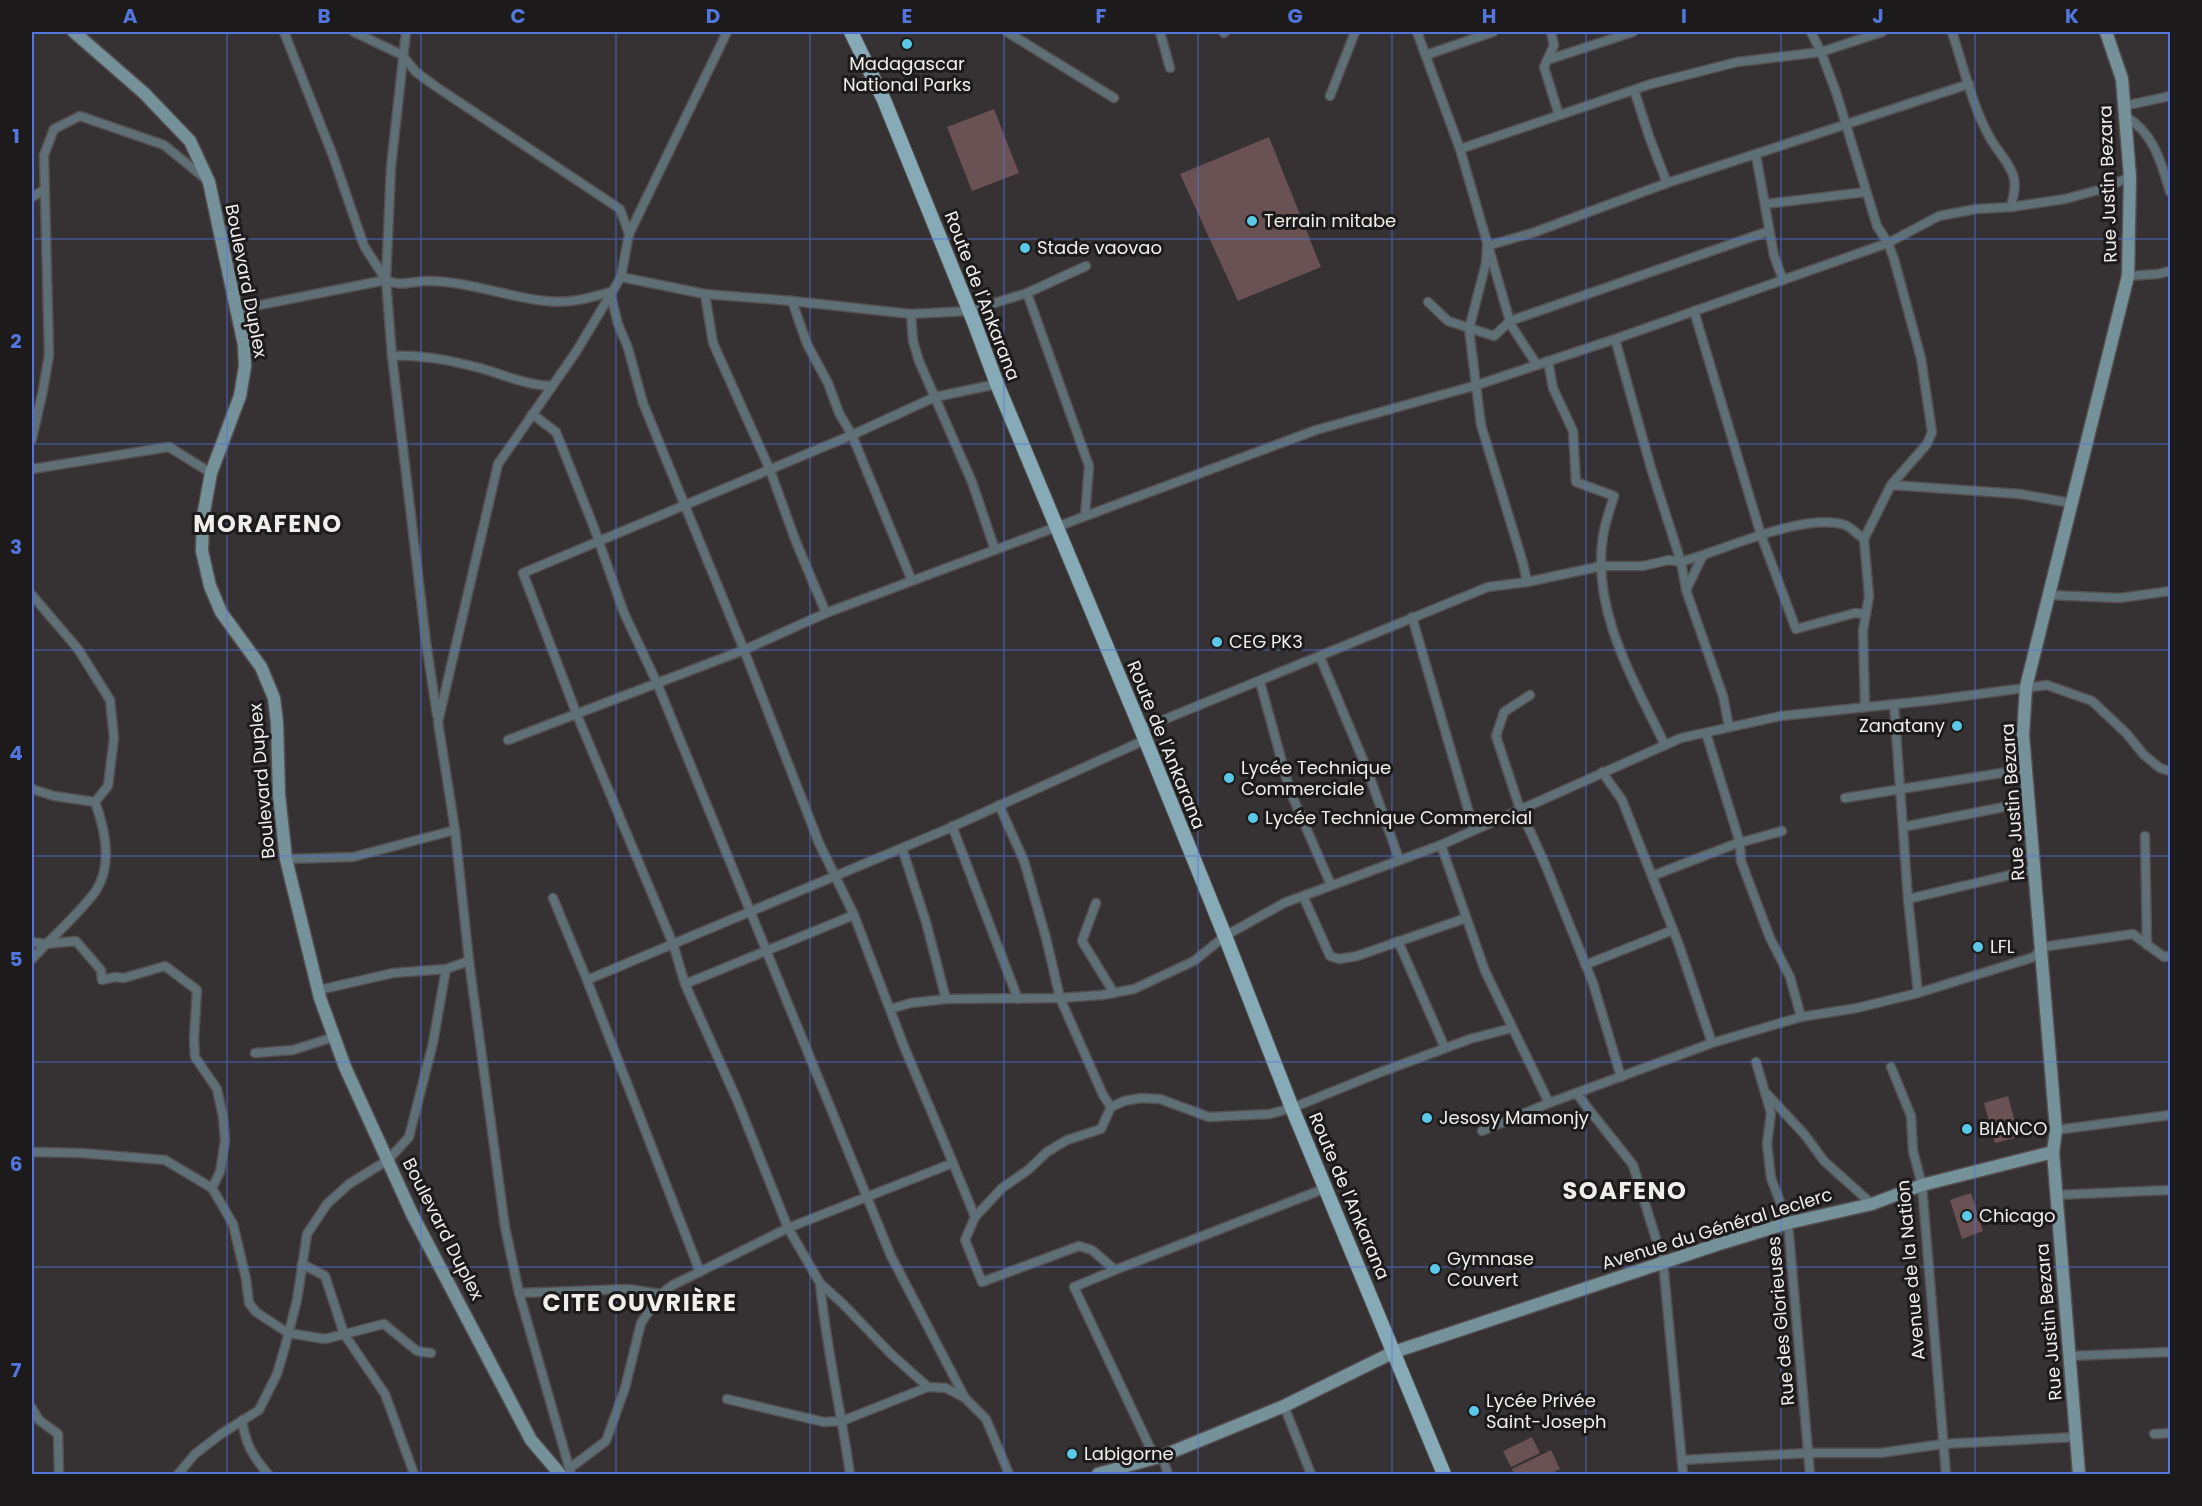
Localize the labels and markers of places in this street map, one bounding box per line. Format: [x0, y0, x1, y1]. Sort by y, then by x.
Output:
marker: Madagascar National Parks [900, 37, 914, 51]
place label: Madagascar National Parks [843, 51, 971, 97]
place label: Terrain mitabe [1264, 208, 1396, 233]
marker: Terrain mitabe [1245, 214, 1259, 228]
place label: Stade vaovao [1037, 235, 1162, 260]
marker: Stade vaovao [1018, 241, 1032, 255]
place label: CEG PK3 [1229, 629, 1303, 654]
marker: CEG PK3 [1210, 635, 1224, 649]
place label: Zanatany [1859, 713, 1945, 738]
marker: Zanatany [1950, 719, 1964, 733]
place label: Lycée Technique Commerciale [1241, 755, 1391, 801]
marker: Lycée Technique Commerciale [1222, 771, 1236, 785]
place label: Lycée Technique Commercial [1265, 805, 1532, 830]
marker: Lycée Technique Commercial [1246, 811, 1260, 825]
place label: LFL [1990, 934, 2015, 959]
marker: LFL [1971, 940, 1985, 954]
place label: Jesosy Mamonjy [1439, 1105, 1589, 1130]
marker: Jesosy Mamonjy [1420, 1111, 1434, 1125]
place label: BIANCO [1979, 1116, 2047, 1141]
marker: BIANCO [1960, 1122, 1974, 1136]
place label: Chicago [1979, 1203, 2056, 1228]
marker: Chicago [1960, 1209, 1974, 1223]
place label: Gymnase Couvert [1447, 1246, 1534, 1292]
marker: Gymnase Couvert [1428, 1262, 1442, 1276]
place label: Lycée Privée Saint-Joseph [1486, 1388, 1606, 1434]
marker: Lycée Privée Saint-Joseph [1467, 1404, 1481, 1418]
place label: Labigorne [1084, 1441, 1174, 1466]
marker: Labigorne [1065, 1447, 1079, 1461]

